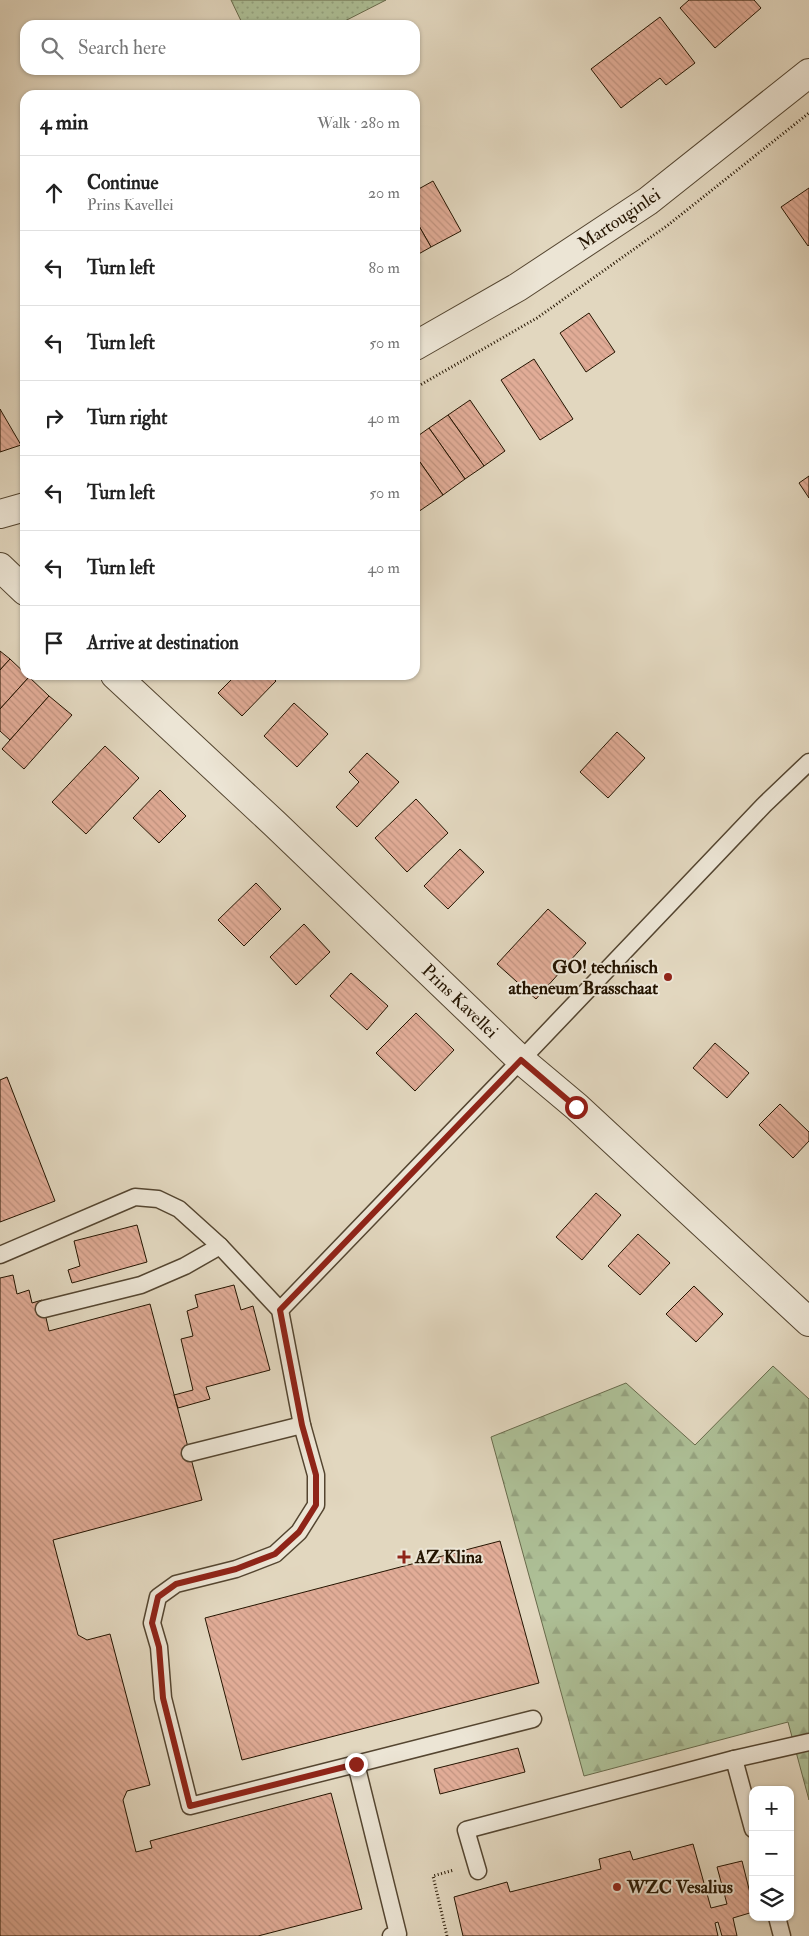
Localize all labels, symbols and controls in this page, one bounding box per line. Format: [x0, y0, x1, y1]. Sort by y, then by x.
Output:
search box [20, 20, 420, 75]
icon: search [38, 34, 66, 62]
text: Search here [78, 36, 166, 60]
text: 4 min [40, 109, 88, 136]
text: Walk · 280 m [317, 113, 400, 133]
text: Continue [87, 171, 158, 195]
icon: ahead [40, 179, 68, 207]
text: 20 m [368, 183, 400, 203]
street label: Martouginlei [573, 183, 665, 256]
text: Prins Kavellei [87, 195, 174, 215]
icon: left [40, 254, 68, 282]
text: Turn left [87, 256, 155, 280]
text: 80 m [369, 258, 400, 278]
icon: left [40, 329, 68, 357]
text: Turn left [87, 331, 155, 355]
text: 50 m [369, 333, 400, 353]
icon: right [40, 404, 68, 432]
text: Turn right [87, 406, 167, 430]
text: 40 m [367, 408, 400, 428]
icon: left [40, 479, 68, 507]
text: Turn left [87, 481, 155, 505]
text: 50 m [369, 483, 400, 503]
icon: left [40, 554, 68, 582]
text: Turn left [87, 556, 155, 580]
text: 40 m [367, 558, 400, 578]
icon: arrive [40, 629, 68, 657]
text: Arrive at destination [87, 631, 239, 655]
place label: GO! technisch atheneum Brasschaat [508, 956, 659, 1000]
street label: Prins Kavellei [417, 959, 503, 1044]
marker: GO! technisch atheneum Brasschaat [662, 971, 674, 983]
route start [565, 1096, 588, 1119]
place label: AZ Klina [414, 1546, 483, 1569]
marker: AZ Klina [397, 1550, 411, 1564]
route end [345, 1753, 368, 1776]
map controls [749, 1786, 794, 1921]
button: + [749, 1786, 794, 1831]
button: − [749, 1831, 794, 1876]
place label: WZC Vesalius [626, 1876, 733, 1899]
button: layers [749, 1876, 794, 1921]
marker: WZC Vesalius [611, 1881, 623, 1893]

